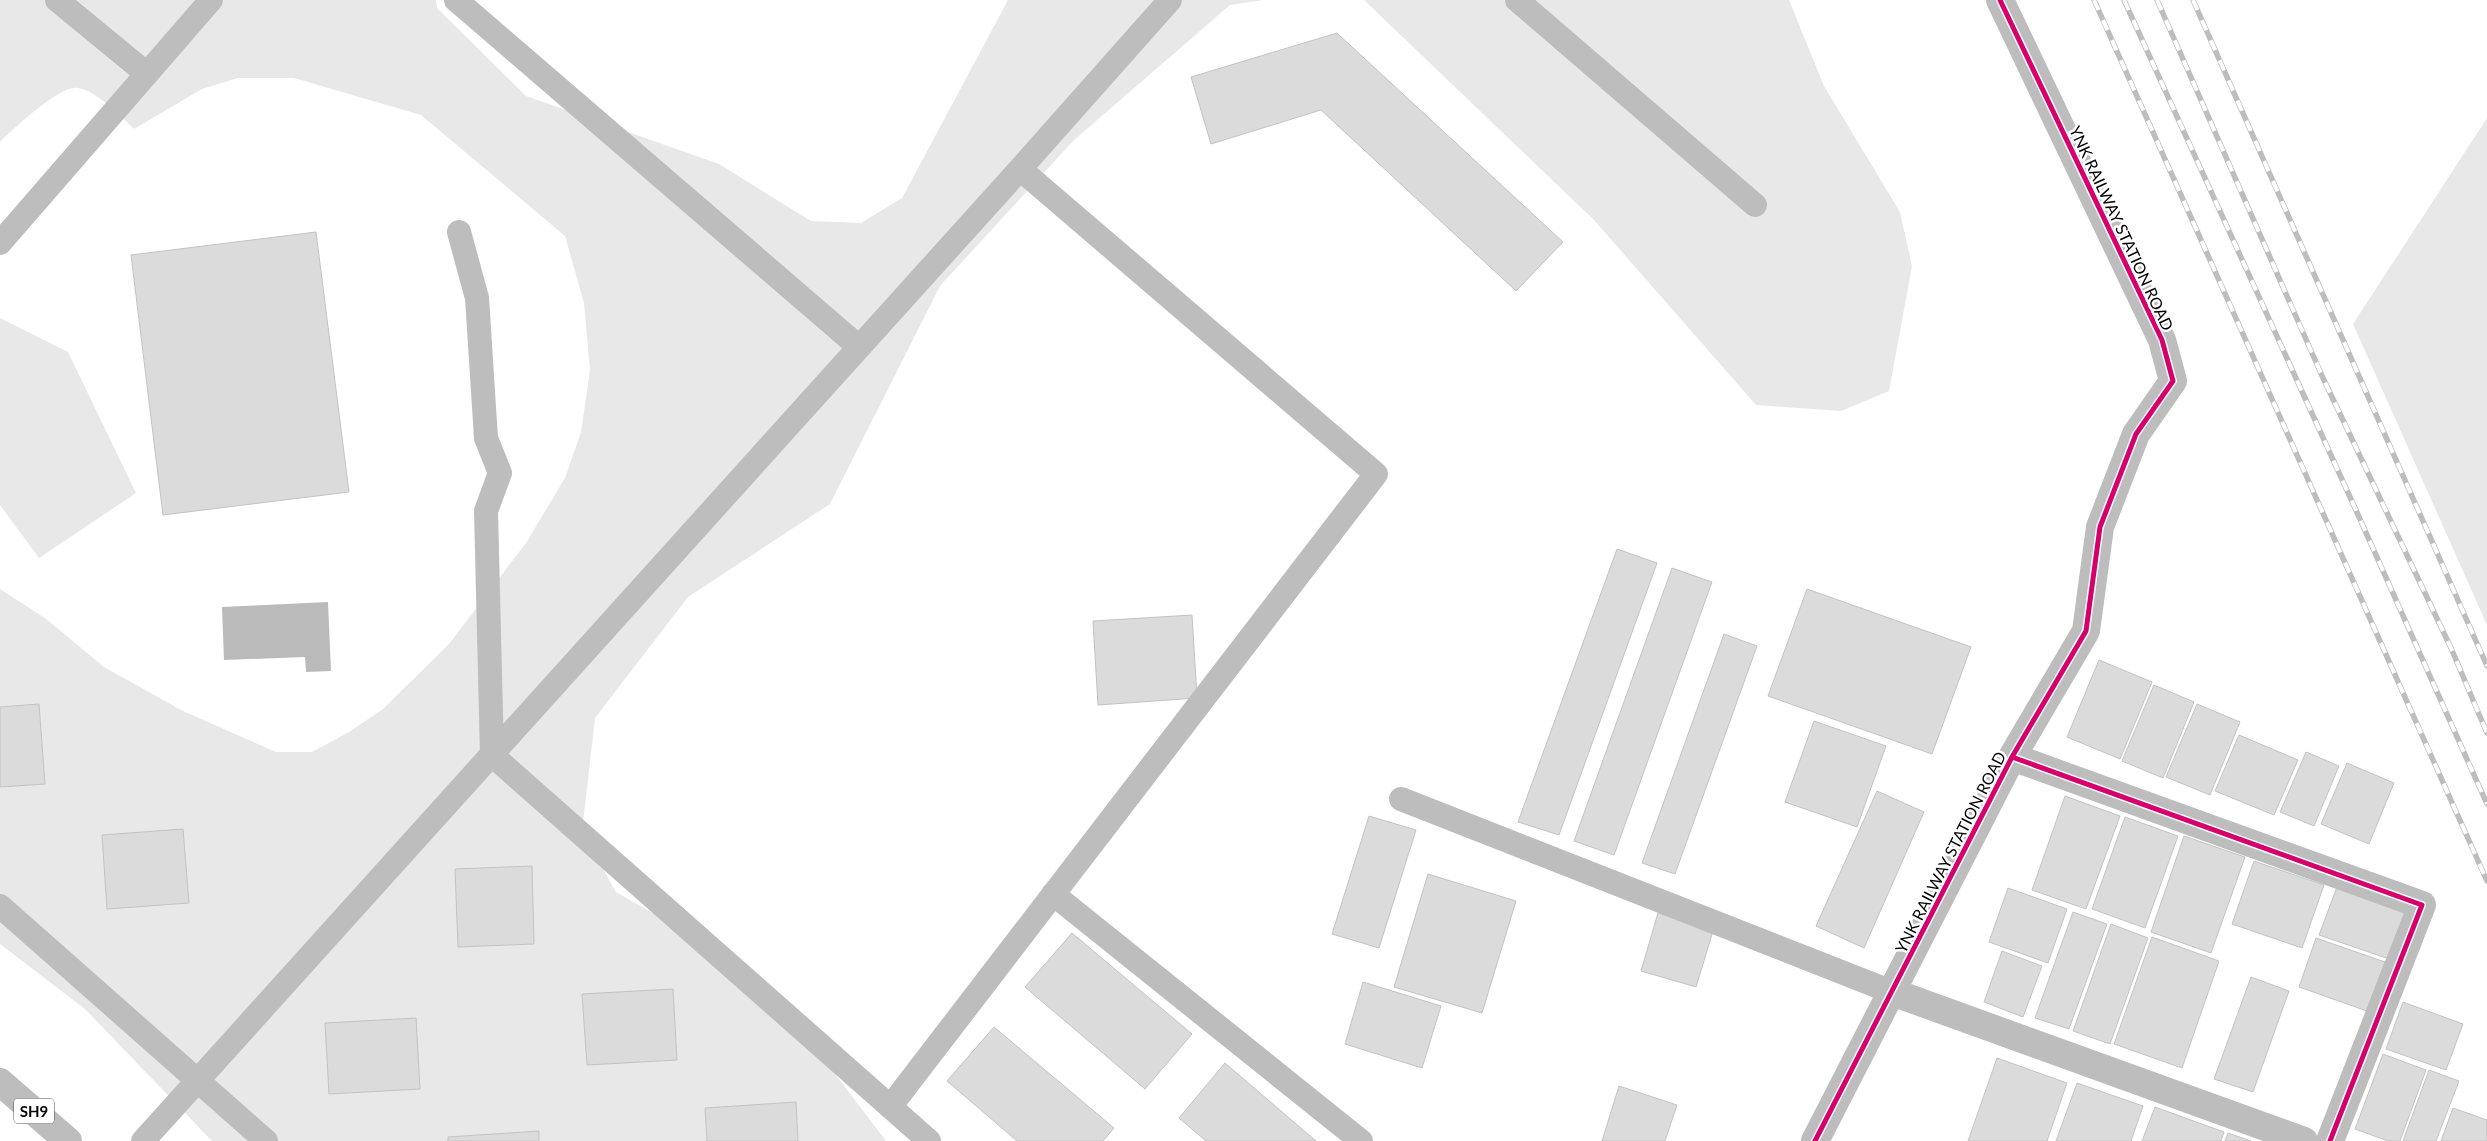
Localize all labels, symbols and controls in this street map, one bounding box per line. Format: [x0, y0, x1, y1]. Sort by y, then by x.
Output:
street label: YNK RAILWAY STATION ROAD [2066, 123, 2178, 333]
street label: YNK RAILWAY STATION ROAD [1891, 748, 2009, 956]
road number: SH9 [14, 1098, 54, 1124]

